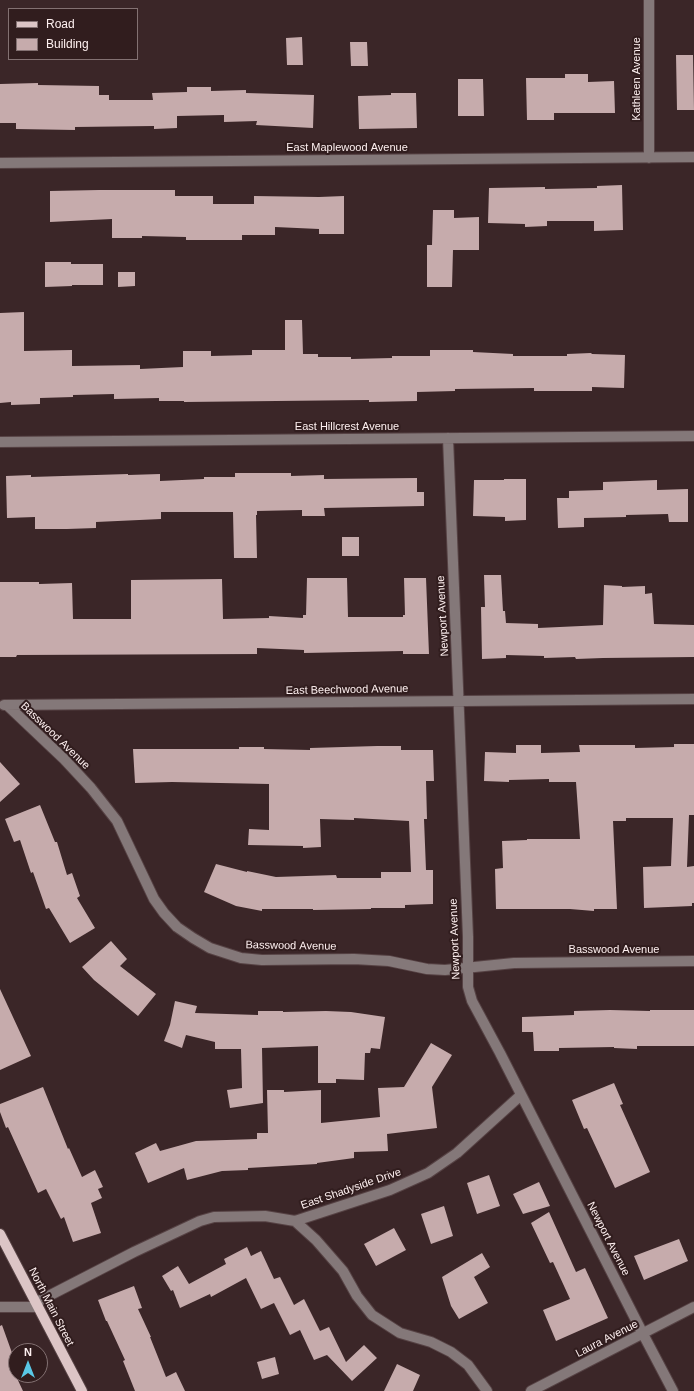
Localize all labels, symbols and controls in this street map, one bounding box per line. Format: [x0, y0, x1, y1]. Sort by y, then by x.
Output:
legend [8, 8, 138, 60]
text: Road [46, 17, 75, 31]
text: Building [46, 37, 89, 51]
street label: Kathleen Avenue [630, 37, 644, 121]
street label: East Maplewood Avenue [286, 141, 408, 155]
street label: East Hillcrest Avenue [295, 420, 399, 434]
street label: Newport Avenue [434, 575, 452, 657]
street label: East Beechwood Avenue [286, 682, 408, 698]
street label: Basswood Avenue [18, 700, 92, 772]
street label: Newport Avenue [447, 898, 463, 980]
street label: Basswood Avenue [245, 939, 337, 953]
street label: Basswood Avenue [569, 943, 659, 957]
street label: East Shadyside Drive [299, 1166, 403, 1212]
street label: Newport Avenue [584, 1200, 632, 1278]
street label: North Main Street [26, 1266, 76, 1348]
street label: Laura Avenue [574, 1318, 640, 1360]
north arrow [8, 1343, 48, 1383]
text: N [24, 1346, 32, 1358]

